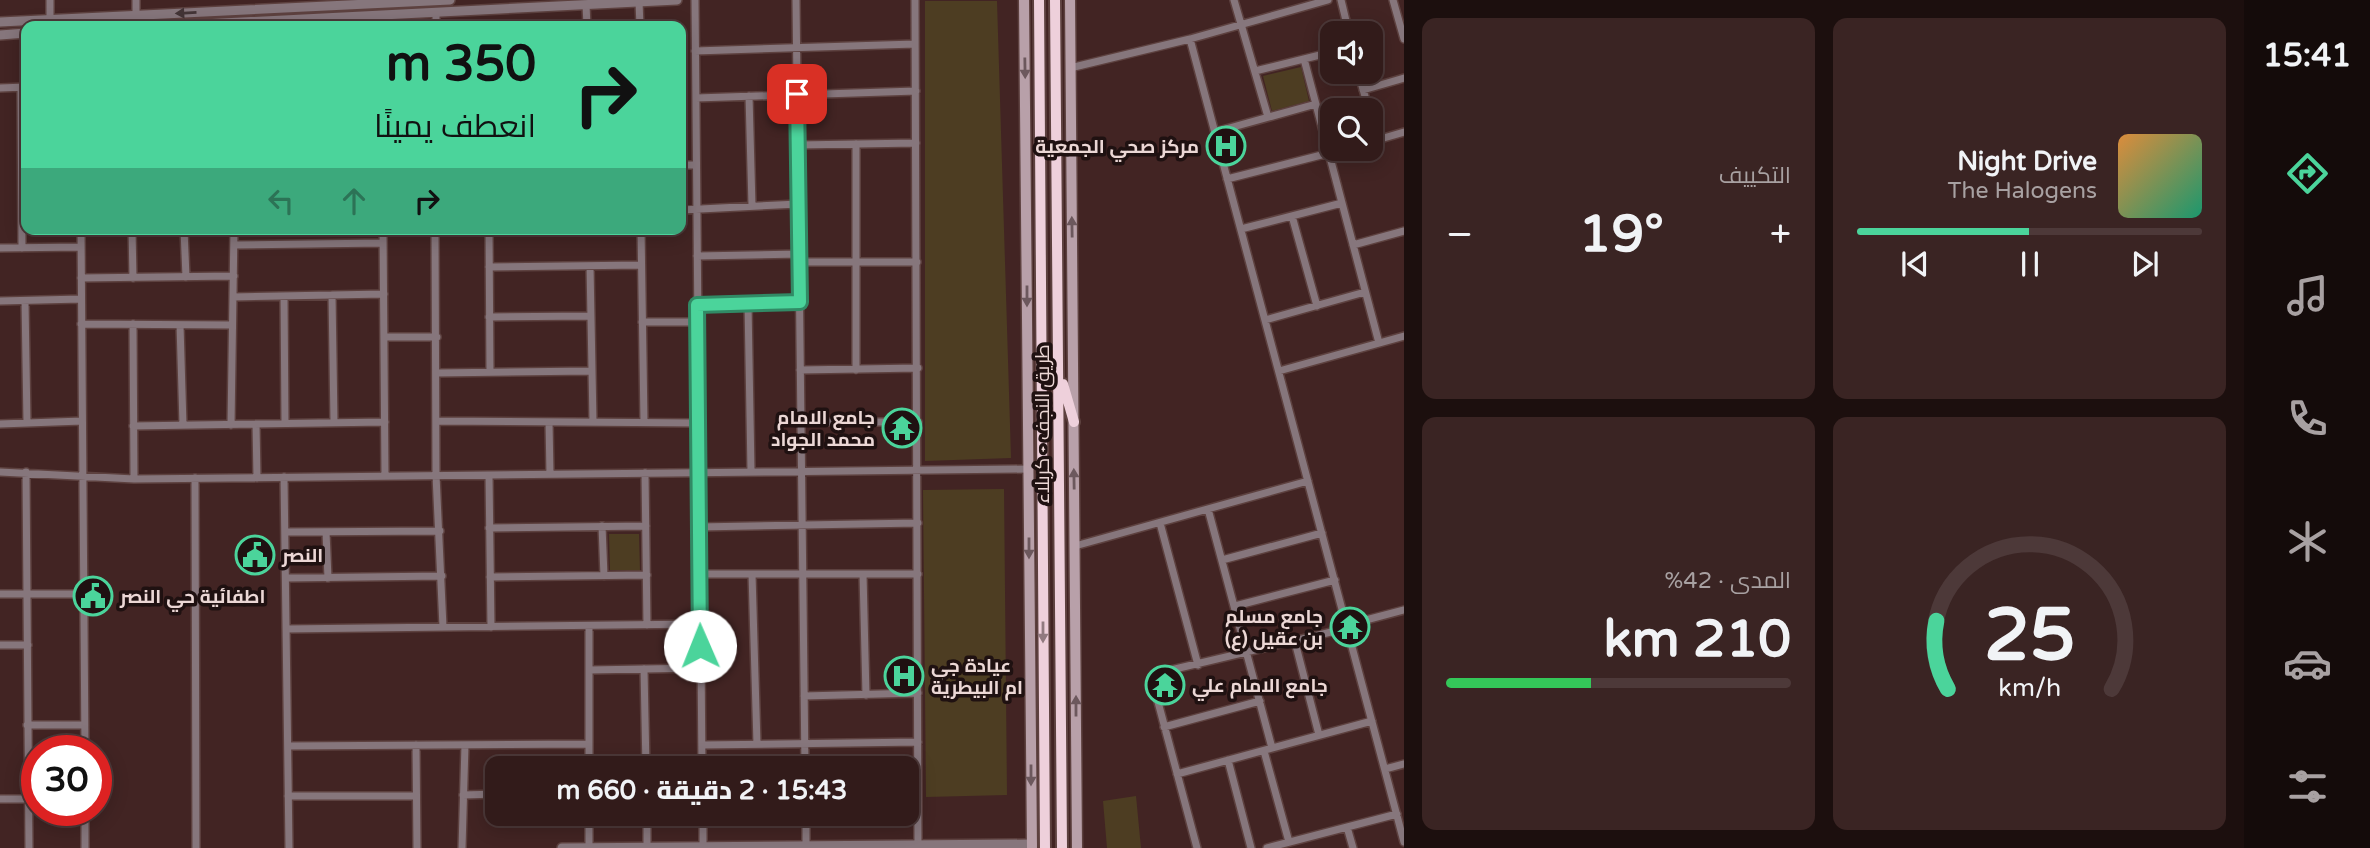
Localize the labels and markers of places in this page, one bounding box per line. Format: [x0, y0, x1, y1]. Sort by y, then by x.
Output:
pin [767, 64, 827, 124]
hospital icon: مركز صحي الجمعية [1205, 125, 1247, 167]
place label: مركز صحي الجمعية [1035, 136, 1199, 162]
place label: جامع الامام محمد الجواد [771, 407, 875, 451]
temple icon: جامع الامام محمد الجواد [881, 407, 923, 449]
public building icon: النصر [234, 534, 276, 576]
place label: النصر [281, 545, 323, 567]
public building icon: اطفائية حي النصر [72, 575, 114, 617]
place label: اطفائية حي النصر [119, 586, 265, 612]
place label: جامع مسلم بن عقيل (ع) [1225, 606, 1323, 652]
temple icon: جامع مسلم بن عقيل (ع) [1329, 606, 1371, 648]
hospital icon: عيادة جي ام البيطرية [883, 655, 925, 697]
place label: عيادة جي ام البيطرية [931, 655, 1023, 701]
temple icon: جامع الامام علي [1144, 664, 1186, 706]
place label: جامع الامام علي [1192, 675, 1328, 701]

